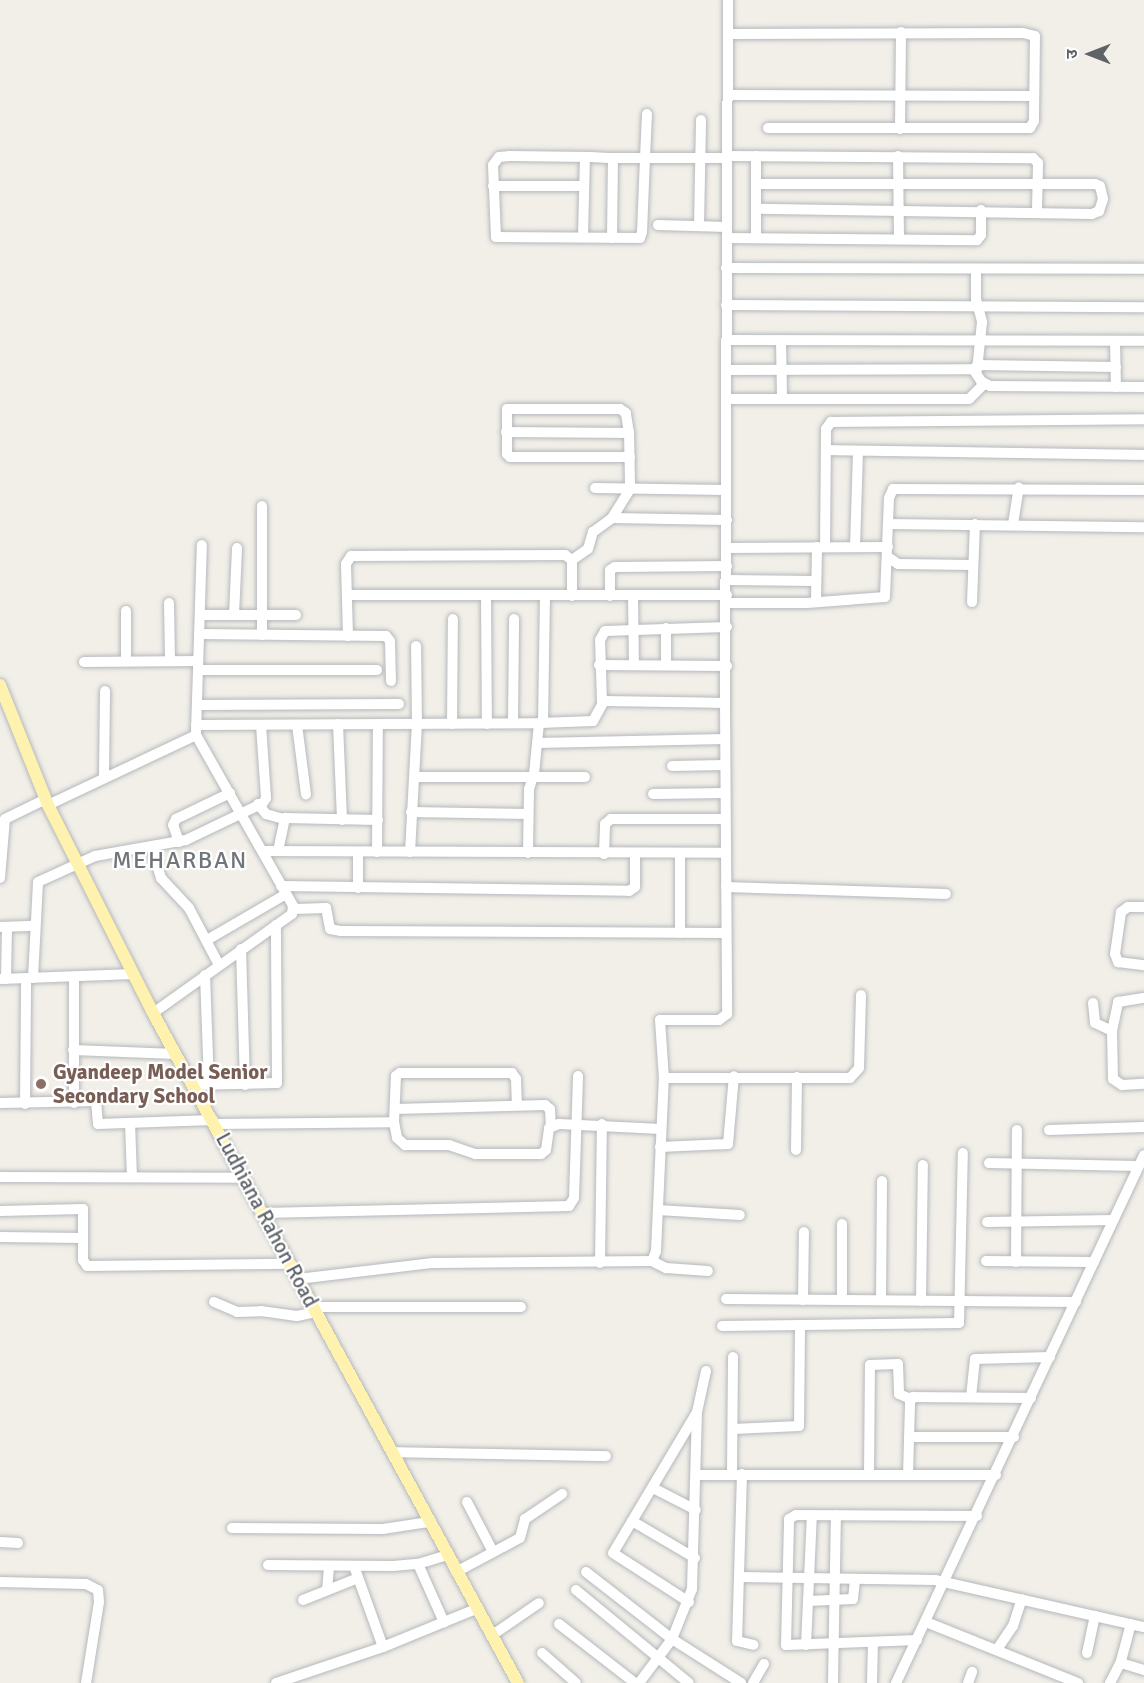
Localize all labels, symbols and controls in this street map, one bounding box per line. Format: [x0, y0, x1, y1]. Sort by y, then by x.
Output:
north arrow [1060, 24, 1120, 84]
text: उ [1062, 49, 1082, 59]
district label: MEHARBAN [112, 847, 248, 875]
place label: Gyandeep Model Senior Secondary School [53, 1059, 268, 1109]
marker: Gyandeep Model Senior Secondary School [34, 1077, 48, 1091]
street label: Ludhiana Rahon Road [210, 1128, 324, 1312]

